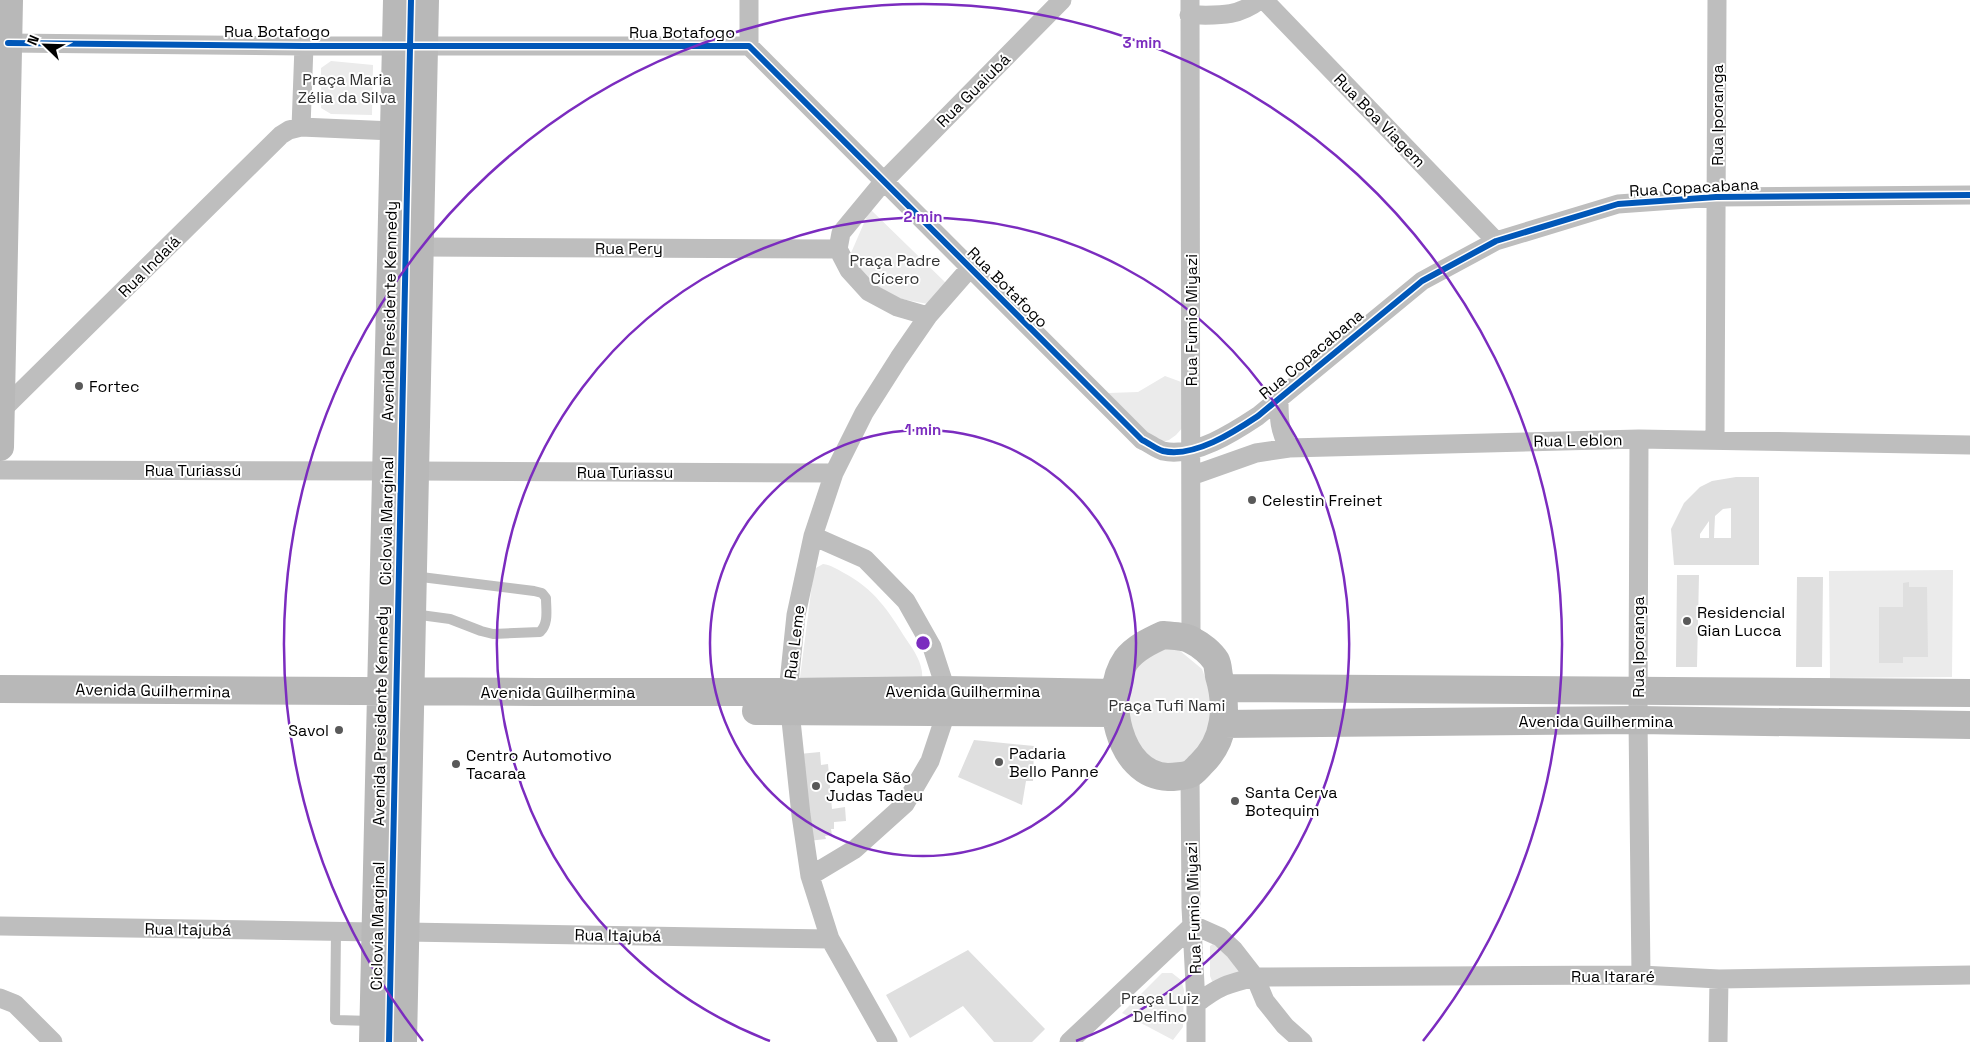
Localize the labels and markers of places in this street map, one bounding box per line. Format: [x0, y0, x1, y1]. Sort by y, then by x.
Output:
place label: Fortec [89, 376, 140, 397]
marker: Fortec [73, 380, 85, 392]
place label: Celestin Freinet [1262, 490, 1383, 511]
marker: Celestin Freinet [1246, 494, 1258, 506]
place label: Residencial Gian Lucca [1697, 602, 1785, 641]
marker: Residencial Gian Lucca [1681, 615, 1693, 627]
centre of rings [914, 634, 932, 652]
place label: Savol [288, 720, 329, 741]
marker: Savol [333, 724, 345, 736]
place label: Padaria Bello Panne [1009, 743, 1099, 782]
place label: Centro Automotivo Tacaraa [466, 745, 612, 784]
marker: Padaria Bello Panne [993, 756, 1005, 768]
marker: Centro Automotivo Tacaraa [450, 758, 462, 770]
place label: Capela São Judas Tadeu [826, 767, 923, 806]
marker: Capela São Judas Tadeu [810, 780, 822, 792]
place label: Santa Cerva Botequim [1245, 782, 1338, 821]
marker: Santa Cerva Botequim [1229, 795, 1241, 807]

